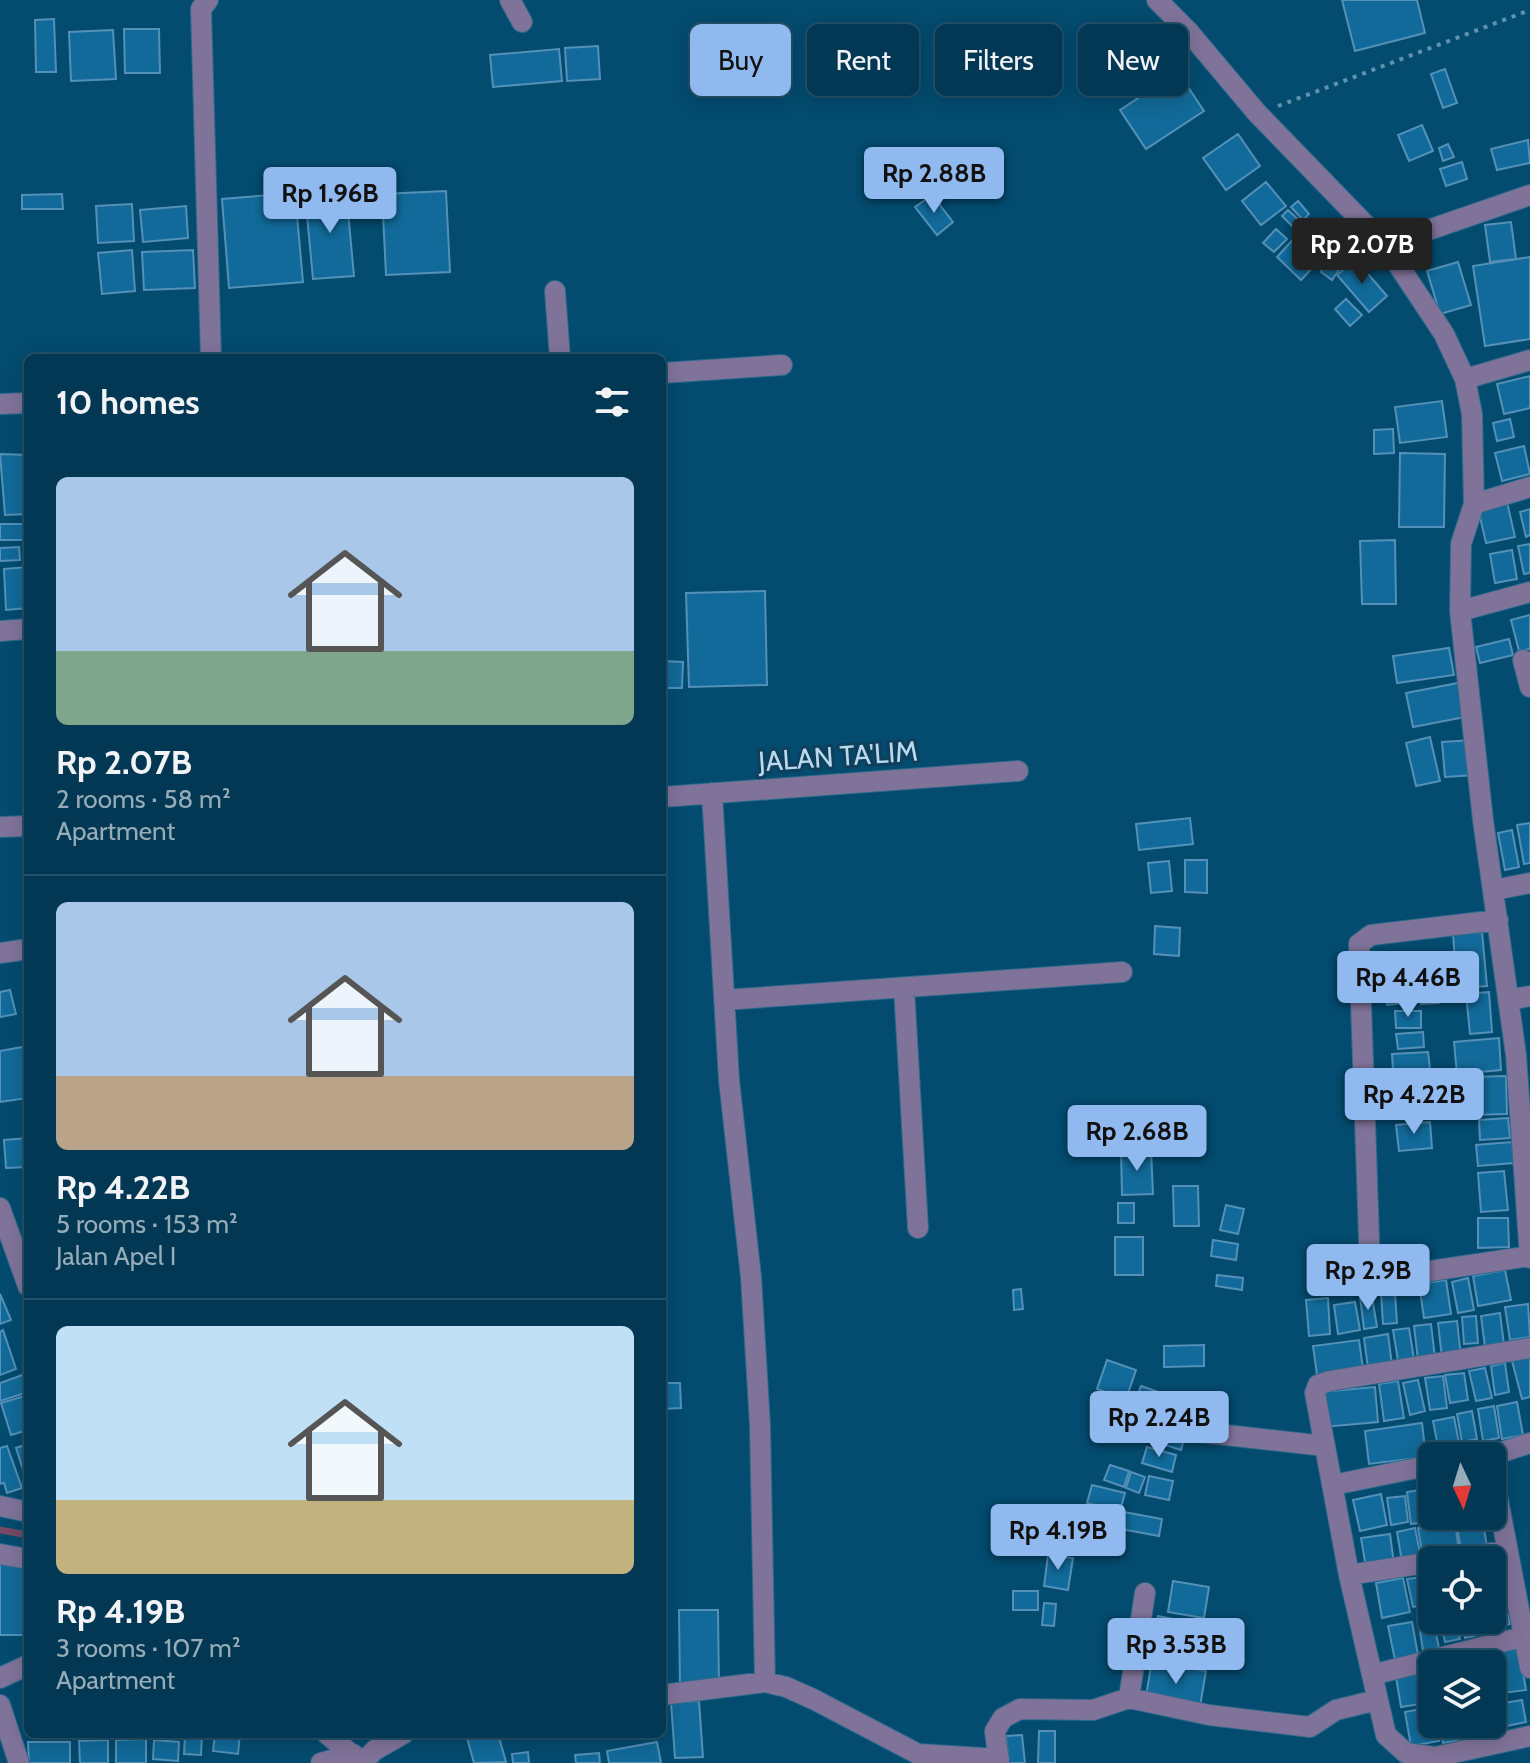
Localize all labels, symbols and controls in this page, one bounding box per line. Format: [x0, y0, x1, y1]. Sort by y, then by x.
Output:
chip: Buy [690, 24, 791, 96]
chip: Rent [807, 24, 919, 96]
chip: Filters [935, 24, 1062, 96]
chip: New [1078, 24, 1188, 96]
pin: Rp 2.88B [851, 147, 1017, 215]
text: Rp 2.88B [882, 157, 986, 189]
pin: Rp 1.96B [247, 167, 413, 235]
text: Rp 1.96B [281, 177, 379, 209]
pin: Rp 2.07B [1279, 218, 1445, 286]
text: Rp 2.07B [1310, 228, 1414, 260]
icon: filters [590, 380, 634, 424]
text: 10 homes [56, 381, 200, 423]
icon: home [273, 529, 417, 673]
street label: JALAN TA'LIM [756, 733, 919, 779]
text: Rp 2.07B [56, 741, 192, 783]
text: 2 rooms · 58 m² [56, 783, 231, 815]
text: Apartment [56, 815, 175, 847]
pin: Rp 4.46B [1325, 951, 1491, 1019]
icon: home [273, 954, 417, 1098]
text: Rp 4.46B [1355, 961, 1461, 993]
pin: Rp 4.22B [1331, 1068, 1497, 1136]
text: Rp 4.22B [1363, 1078, 1465, 1110]
pin: Rp 2.68B [1054, 1105, 1220, 1173]
text: Rp 2.68B [1086, 1115, 1188, 1147]
text: Rp 4.22B [56, 1166, 190, 1208]
text: 5 rooms · 153 m² [56, 1208, 238, 1240]
text: Jalan Apel I [56, 1240, 176, 1272]
pin: Rp 2.9B [1294, 1244, 1442, 1312]
text: Rp 2.9B [1325, 1254, 1411, 1286]
icon: home [273, 1378, 417, 1522]
pin: Rp 2.24B [1076, 1391, 1242, 1459]
text: Rp 2.24B [1108, 1401, 1210, 1433]
north arrow [1418, 1442, 1506, 1530]
map controls [1418, 1442, 1506, 1738]
pin: Rp 4.19B [975, 1504, 1141, 1572]
text: Rp 4.19B [1009, 1514, 1107, 1546]
button: locate [1418, 1546, 1506, 1634]
text: Rp 4.19B [56, 1590, 185, 1632]
pin: Rp 3.53B [1093, 1618, 1259, 1686]
text: Rp 3.53B [1126, 1628, 1226, 1660]
text: 3 rooms · 107 m² [56, 1632, 241, 1664]
button: layers [1418, 1650, 1506, 1738]
text: Apartment [56, 1664, 175, 1696]

